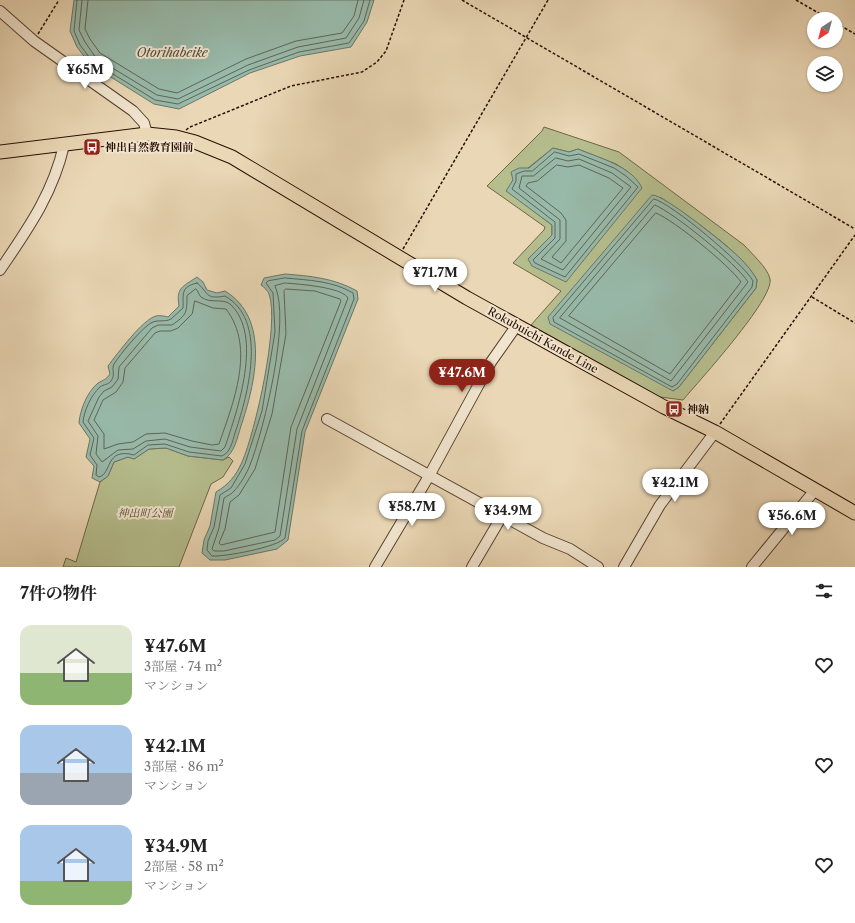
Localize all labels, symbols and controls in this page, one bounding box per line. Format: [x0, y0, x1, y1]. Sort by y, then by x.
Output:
north arrow [807, 12, 843, 48]
map controls [807, 12, 843, 92]
water label: Otorihabeike [137, 45, 209, 60]
pin: ¥65M [61, 56, 109, 90]
button: layers [807, 56, 843, 92]
text: ¥65M [66, 61, 104, 77]
bus stop icon: 神出自然教育園前 [82, 137, 102, 157]
place label: 神出自然教育園前 [105, 140, 194, 154]
pin: ¥71.7M [402, 259, 468, 293]
text: ¥71.7M [412, 264, 458, 280]
street label: Rokubuichi Kande Line [485, 304, 601, 376]
pin: ¥47.6M [429, 359, 495, 393]
text: ¥47.6M [438, 364, 486, 380]
bus stop icon: 神納 [664, 399, 684, 419]
place label: 神納 [687, 402, 709, 416]
pin: ¥42.1M [642, 469, 708, 503]
text: ¥42.1M [651, 474, 699, 490]
pin: ¥58.7M [379, 493, 445, 527]
pin: ¥34.9M [475, 497, 541, 531]
text: ¥58.7M [388, 498, 436, 514]
text: ¥34.9M [484, 502, 532, 518]
pin: ¥56.6M [759, 502, 825, 536]
park label: 神出町公園 [118, 506, 174, 520]
text: ¥56.6M [767, 507, 817, 523]
icon: filters [813, 580, 835, 602]
text: 7件の物件 [20, 583, 97, 603]
text: ¥47.6M [144, 636, 207, 656]
icon: home [52, 641, 100, 689]
icon: heart [813, 654, 835, 676]
text: 3部屋 · 74 m² [144, 658, 222, 674]
text: マンション [144, 677, 208, 693]
text: ¥42.1M [144, 736, 206, 756]
icon: home [52, 741, 100, 789]
icon: heart [813, 754, 835, 776]
text: 3部屋 · 86 m² [144, 758, 224, 774]
text: マンション [144, 777, 208, 793]
text: ¥34.9M [144, 836, 208, 856]
icon: home [52, 841, 100, 889]
icon: heart [813, 854, 835, 876]
text: 2部屋 · 58 m² [144, 858, 224, 874]
text: マンション [144, 877, 208, 893]

